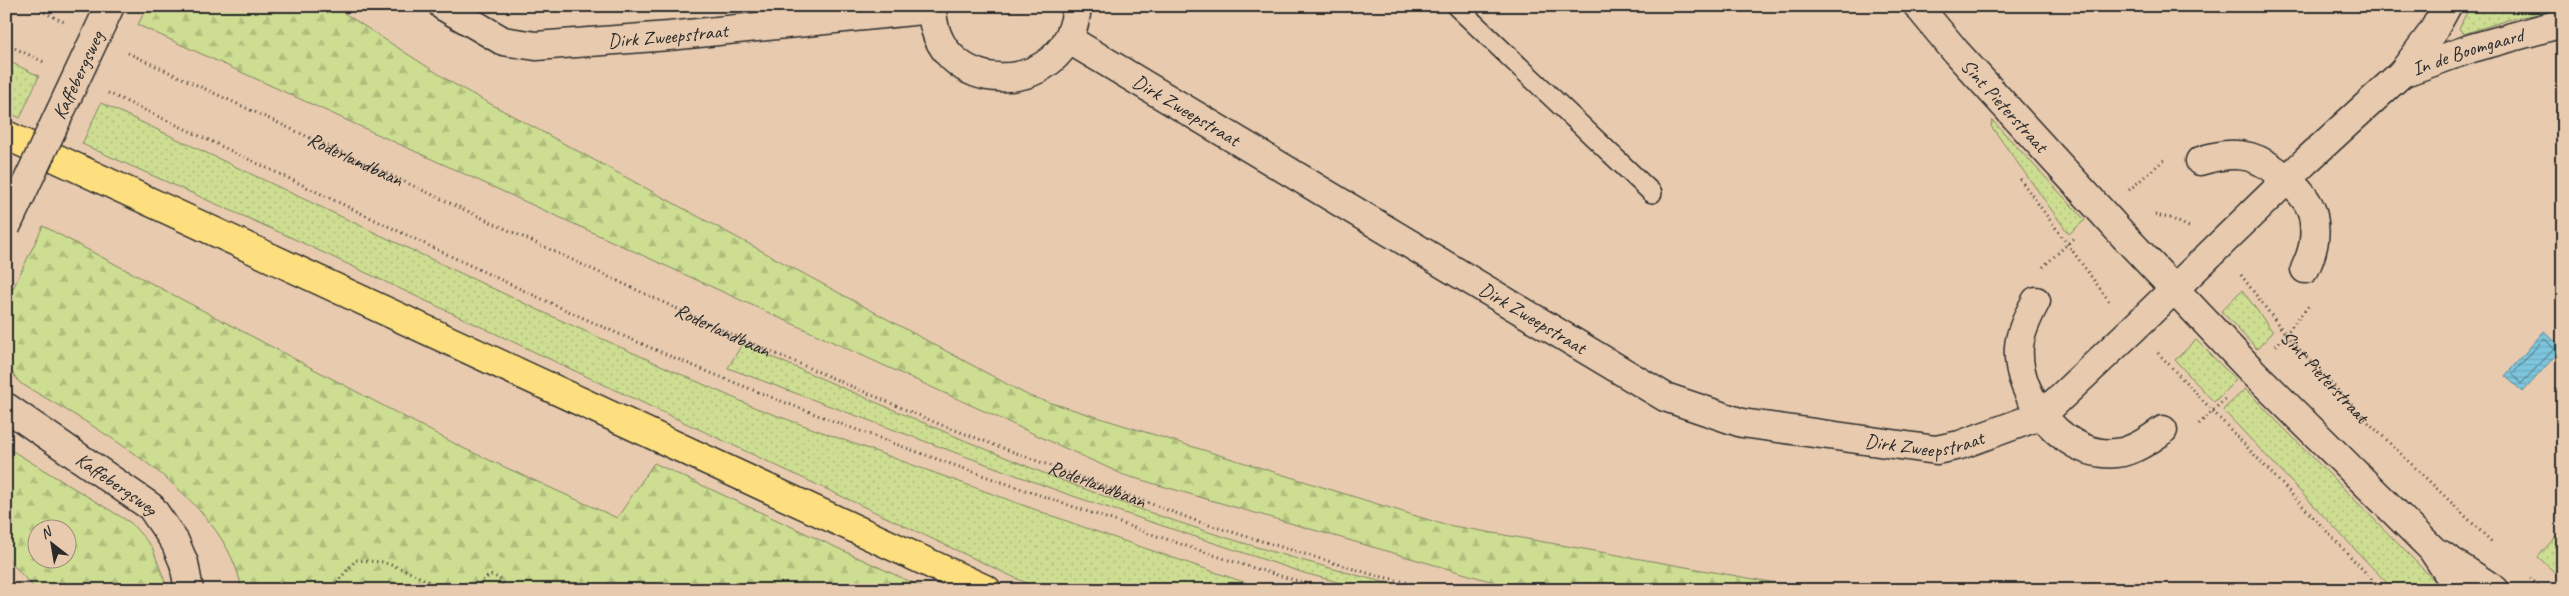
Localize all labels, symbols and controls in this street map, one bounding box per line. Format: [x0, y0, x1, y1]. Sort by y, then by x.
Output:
street label: Dirk Zweepstraat [607, 17, 731, 53]
street label: In de Boomgaard [2408, 21, 2529, 81]
street label: Kaffebergsweg [46, 25, 110, 123]
street label: Sint Pieterstraat [1956, 53, 2055, 159]
street label: Dirk Zweepstraat [1128, 68, 1246, 153]
street label: Roderlandbaan [304, 126, 408, 192]
street label: Dirk Zweepstraat [1475, 276, 1593, 361]
street label: Roderlandbaan [671, 297, 775, 363]
street label: Sint Pieterstraat [2276, 325, 2376, 430]
street label: Dirk Zweepstraat [1864, 424, 1989, 463]
street label: Kaffebergsweg [71, 446, 166, 521]
street label: Roderlandbaan [1045, 454, 1150, 514]
north arrow [28, 518, 78, 568]
text: N [37, 523, 56, 543]

